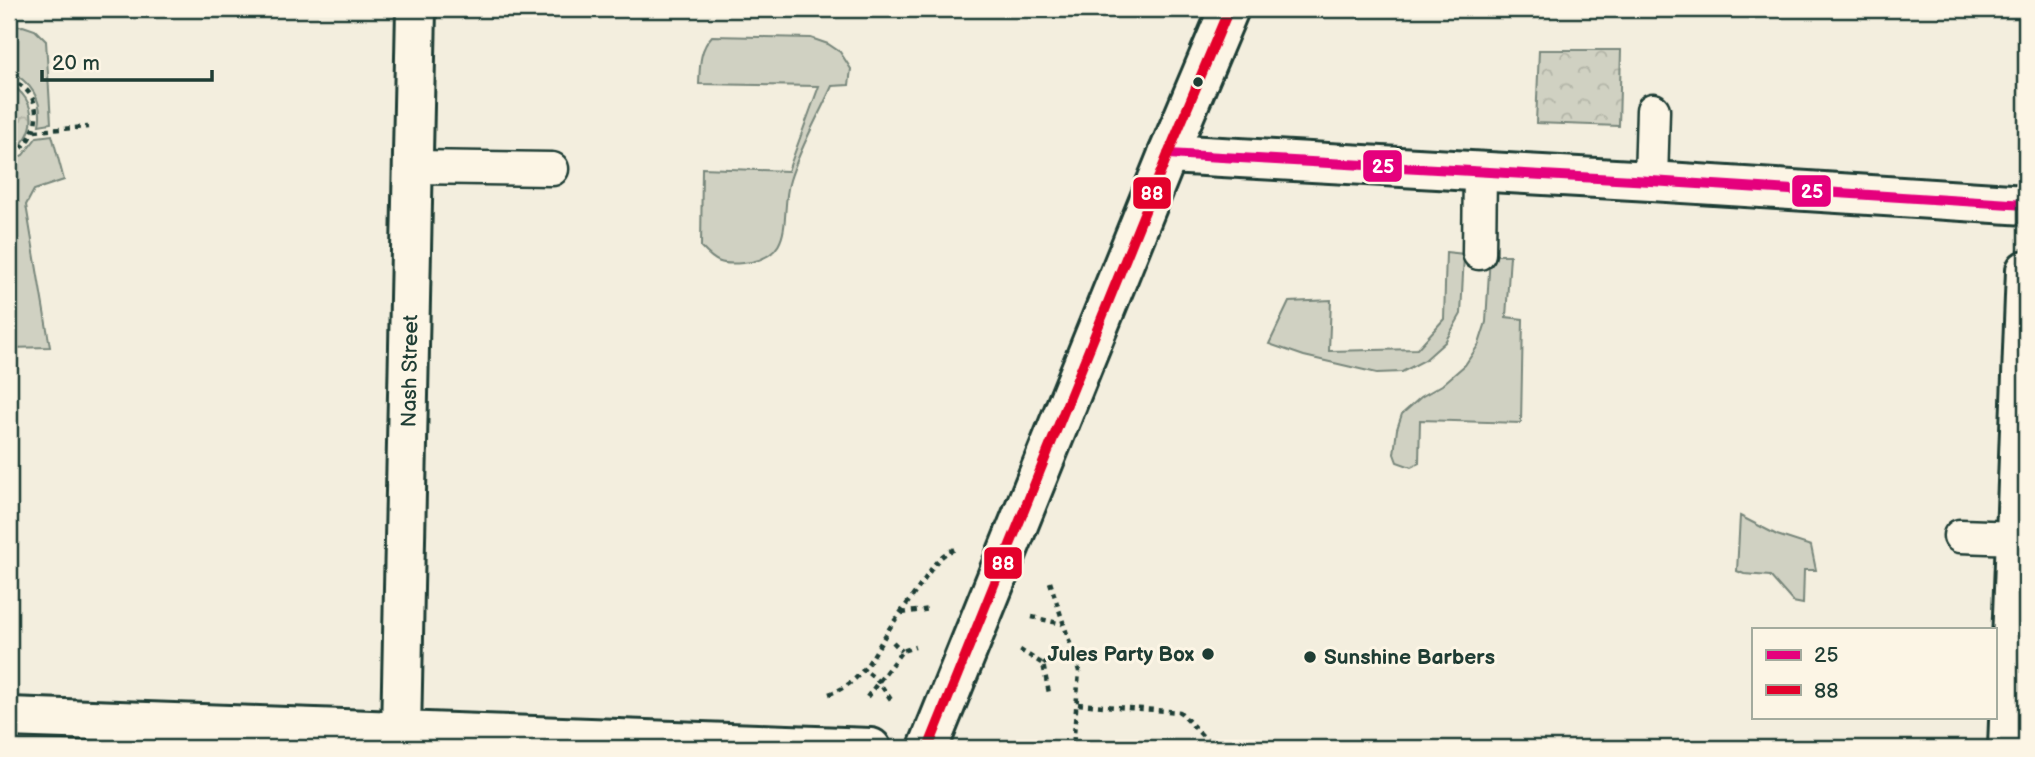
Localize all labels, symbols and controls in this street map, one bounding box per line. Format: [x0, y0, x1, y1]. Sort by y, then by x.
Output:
scale bar [42, 38, 212, 82]
text: 20 m [52, 51, 100, 76]
unlabelled marker [1191, 75, 1205, 89]
line badge: 25 [1362, 149, 1403, 183]
text: 25 [1372, 156, 1394, 179]
line badge: 25 [1791, 174, 1832, 208]
line badge: 88 [1132, 176, 1172, 210]
text: 25 [1801, 181, 1823, 204]
text: 88 [1141, 183, 1163, 206]
street label: Nash Street [397, 314, 423, 428]
line badge: 88 [983, 546, 1023, 580]
text: 88 [992, 553, 1014, 576]
legend [1752, 628, 1996, 718]
place label: Jules Party Box [1048, 642, 1195, 667]
text: 25 [1814, 643, 1838, 668]
place label: Sunshine Barbers [1324, 645, 1495, 670]
marker: Jules Party Box [1200, 646, 1216, 662]
marker: Sunshine Barbers [1302, 649, 1318, 665]
text: 88 [1814, 679, 1839, 704]

